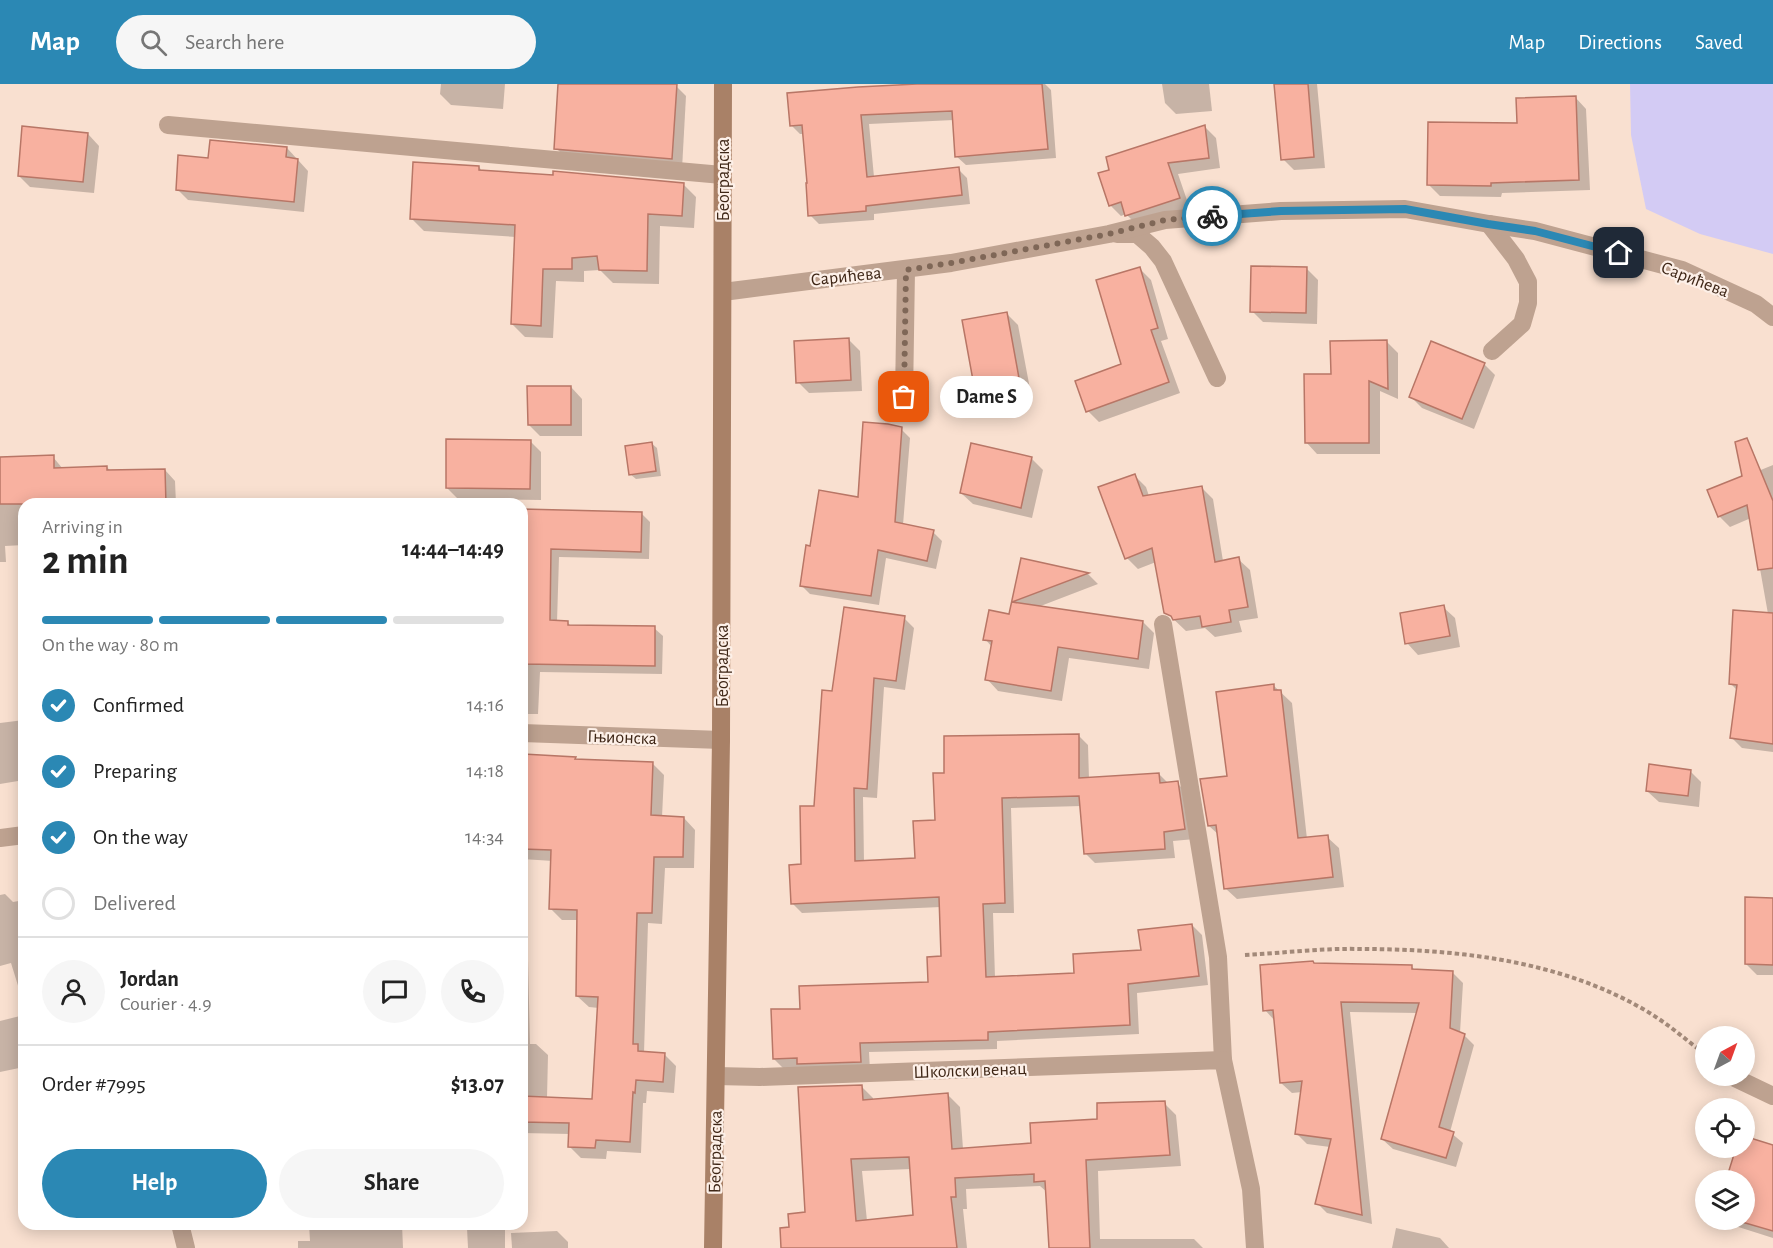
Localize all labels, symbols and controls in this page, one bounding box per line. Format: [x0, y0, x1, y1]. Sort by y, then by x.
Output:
search box [116, 15, 536, 69]
icon: search [137, 26, 170, 59]
text: Map [30, 28, 80, 56]
text: Search here [185, 31, 284, 53]
text: Map [1509, 32, 1545, 53]
text: Directions [1578, 32, 1662, 53]
text: Saved [1695, 32, 1743, 53]
street label: Београдска [715, 139, 733, 221]
courier [1182, 186, 1242, 246]
icon: bike [1196, 200, 1229, 233]
pin [1593, 227, 1644, 278]
icon: home [1602, 236, 1635, 269]
street label: Сарићева [1658, 259, 1731, 301]
street label: Сарићева [810, 264, 882, 290]
pin [878, 371, 929, 422]
callout: Dame S [940, 376, 1033, 418]
icon: bag [887, 380, 920, 413]
text: Dame S [956, 387, 1017, 407]
text: Arriving in [42, 517, 123, 537]
text: 14:44–14:49 [402, 538, 504, 560]
text: 2 min [42, 542, 129, 581]
street label: Београдска [714, 625, 732, 707]
text: On the way · 80 m [42, 635, 179, 655]
icon: check [42, 689, 75, 722]
text: Confirmed [93, 694, 184, 716]
text: 14:16 [467, 695, 504, 715]
street label: Гњионска [587, 728, 657, 748]
icon: check [42, 755, 75, 788]
text: Preparing [93, 760, 177, 782]
text: 14:18 [467, 761, 504, 781]
icon: check [42, 821, 75, 854]
text: On the way [93, 826, 188, 848]
text: 14:34 [465, 827, 504, 847]
text: Delivered [93, 892, 176, 914]
button: person [42, 960, 105, 1023]
button: chat [363, 960, 426, 1023]
button: phone [441, 960, 504, 1023]
text: Jordan [120, 968, 179, 990]
text: Courier · 4.9 [120, 994, 212, 1014]
north arrow [1695, 1026, 1755, 1086]
map controls [1695, 1026, 1755, 1230]
street label: Школски венац [913, 1060, 1027, 1082]
text: Order #7995 [42, 1073, 146, 1095]
text: $13.07 [451, 1073, 504, 1095]
button: locate [1695, 1098, 1755, 1158]
street label: Београдска [706, 1110, 726, 1194]
button: Help [42, 1149, 267, 1218]
button: Share [279, 1149, 504, 1218]
button: layers [1695, 1170, 1755, 1230]

